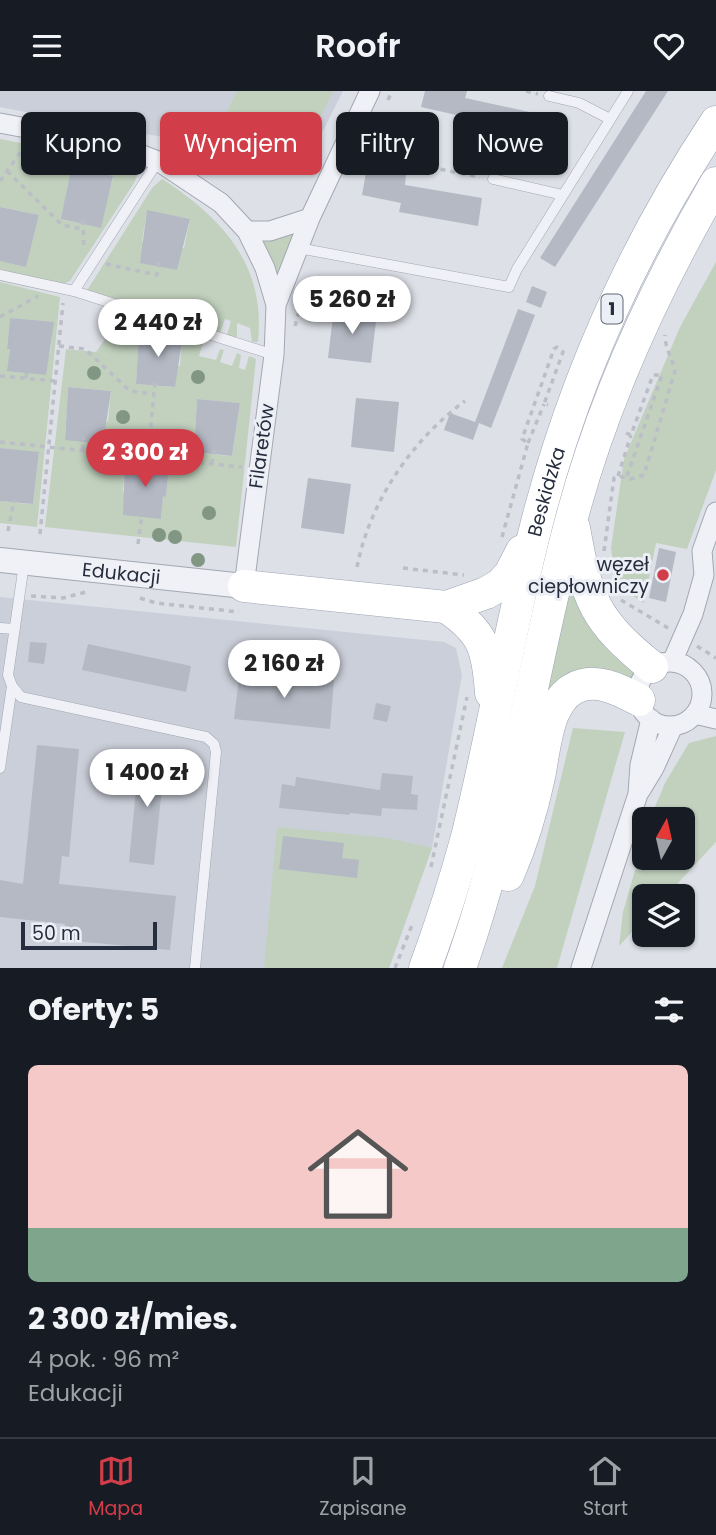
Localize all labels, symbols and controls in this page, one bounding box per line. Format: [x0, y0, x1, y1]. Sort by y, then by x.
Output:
text: Roofr [315, 23, 401, 68]
icon: menu [28, 27, 66, 65]
icon: heart [650, 27, 688, 65]
chip: Kupno [21, 112, 146, 175]
chip: Wynajem [160, 112, 322, 175]
chip: Filtry [336, 112, 439, 175]
chip: Nowe [453, 112, 568, 175]
pin: 5 260 zł [280, 277, 424, 336]
text: 5 260 zł [309, 283, 395, 315]
road number: 1 [602, 295, 622, 323]
pin: 2 440 zł [86, 299, 230, 359]
text: 2 440 zł [114, 306, 202, 338]
street label: Filaretów [242, 402, 281, 490]
pin: 2 300 zł [73, 429, 217, 489]
text: 2 300 zł [102, 436, 188, 468]
street label: Beskidzka [521, 443, 572, 539]
place label: węzeł ciepłowniczy [528, 551, 649, 600]
street label: Edukacji [81, 556, 162, 591]
marker: węzeł ciepłowniczy [655, 567, 671, 583]
pin: 2 160 zł [212, 641, 356, 700]
text: 2 160 zł [244, 647, 324, 679]
pin: 1 400 zł [75, 749, 219, 809]
text: 1 400 zł [106, 756, 188, 788]
north arrow [632, 807, 695, 870]
map controls [632, 807, 695, 947]
button: layers [632, 884, 695, 947]
scale bar [21, 919, 158, 951]
text: 50 m [32, 920, 81, 947]
text: Oferty: 5 [28, 988, 159, 1031]
icon: filters [650, 991, 688, 1029]
icon: home [295, 1111, 421, 1237]
text: 2 300 zł/mies. [28, 1297, 238, 1340]
text: 4 pok. · 96 m² [28, 1343, 179, 1375]
text: Edukacji [28, 1377, 123, 1409]
tab: Mapa [88, 1452, 143, 1523]
tab: Zapisane [319, 1452, 407, 1523]
tab: Start [583, 1452, 628, 1523]

